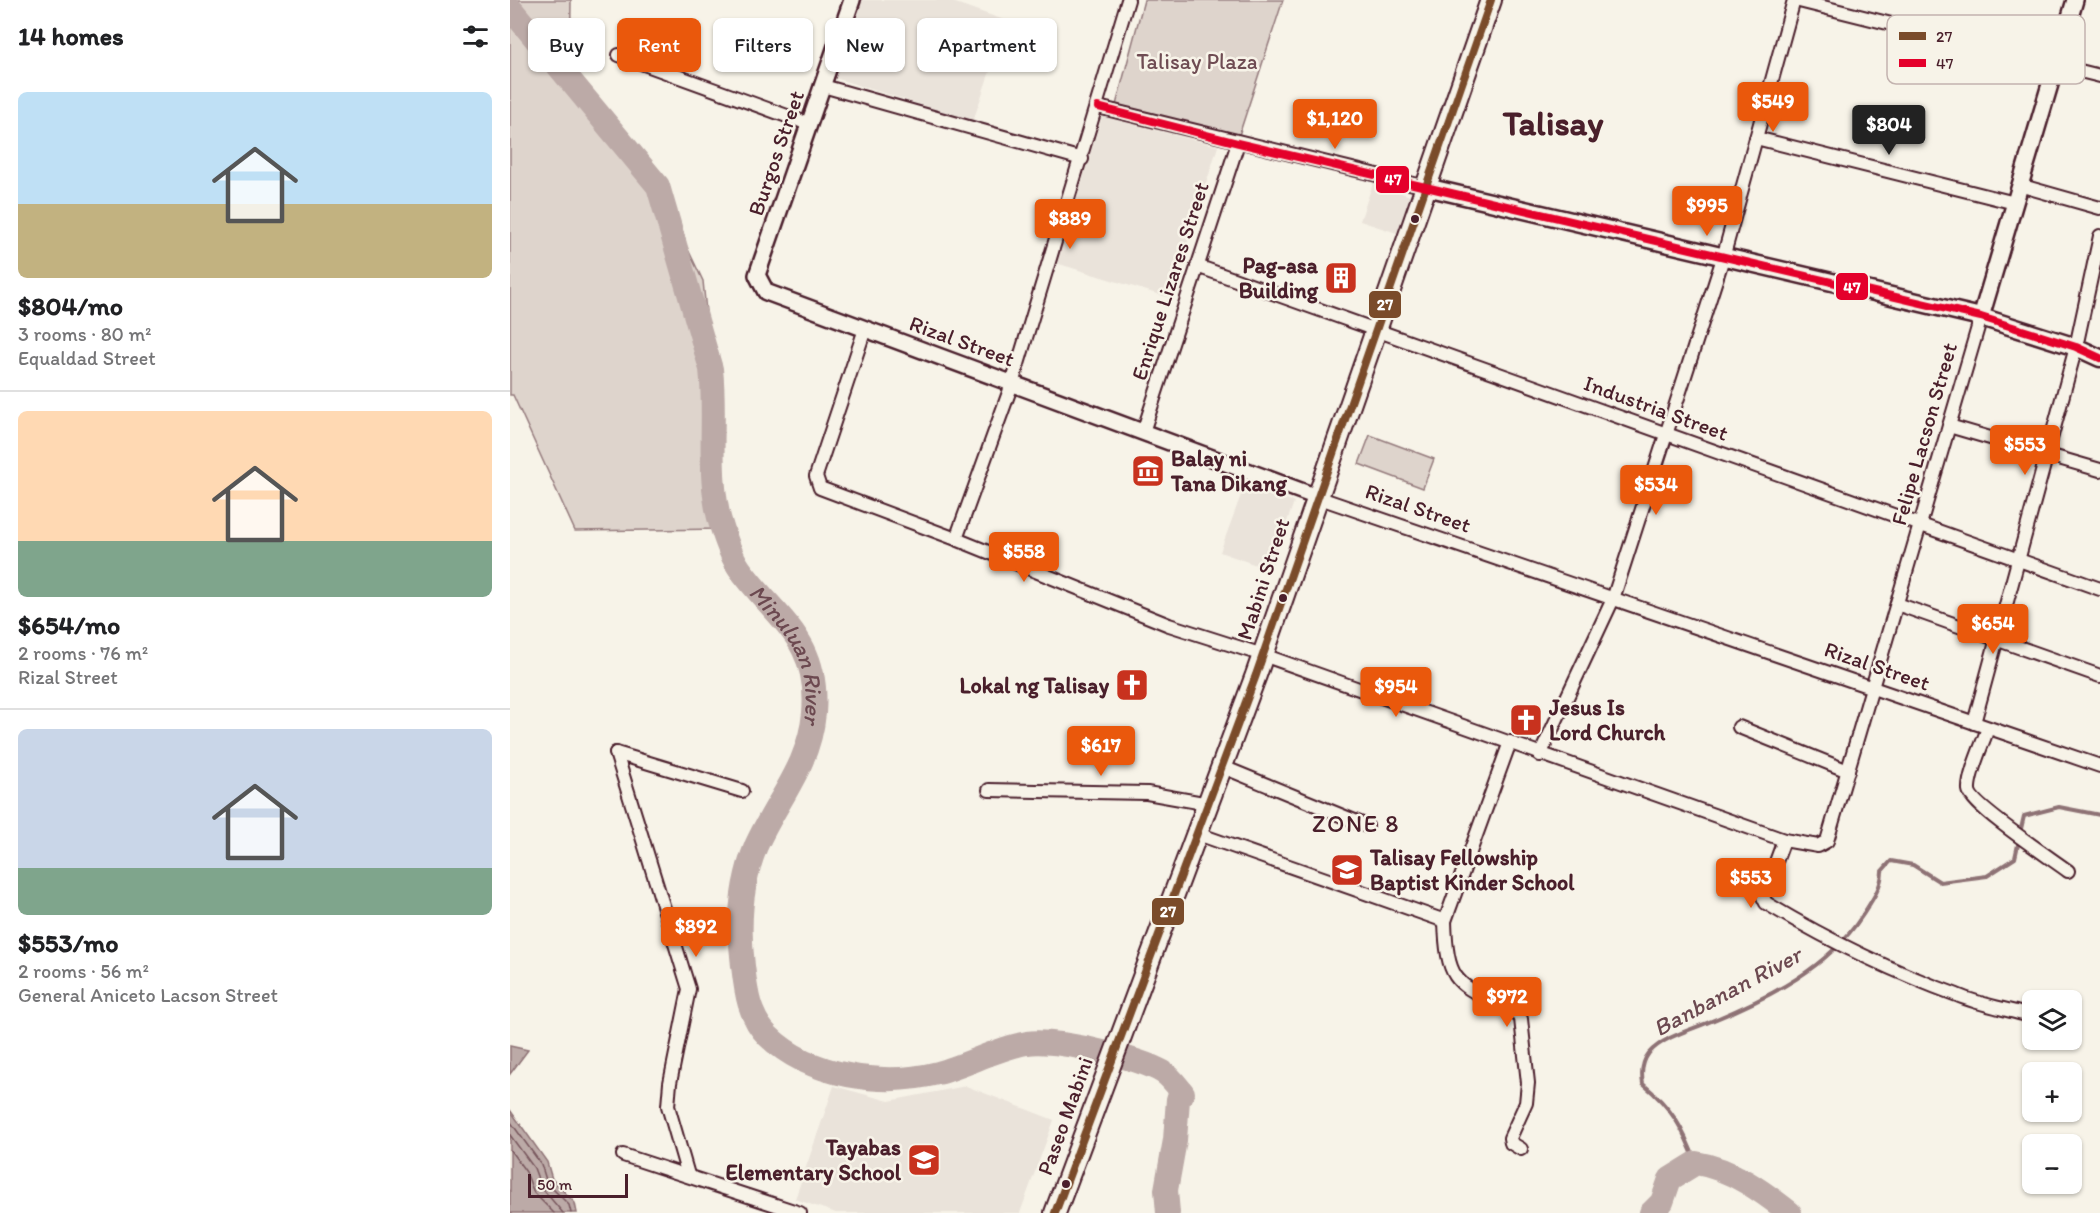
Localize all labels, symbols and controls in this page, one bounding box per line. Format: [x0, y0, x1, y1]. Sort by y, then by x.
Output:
legend [1887, 15, 2085, 84]
chip: Buy [528, 18, 605, 72]
chip: Rent [617, 18, 701, 72]
chip: Filters [713, 18, 813, 72]
chip: New [825, 18, 905, 72]
chip: Apartment [917, 18, 1057, 72]
text: 14 homes [18, 20, 124, 52]
icon: filters [459, 20, 492, 53]
text: 27 [1936, 27, 1952, 46]
park label: Talisay Plaza [1136, 48, 1258, 75]
text: 47 [1936, 54, 1954, 73]
pin: $549 [1737, 82, 1809, 133]
street label: Burgos Street [742, 87, 810, 219]
text: $549 [1751, 89, 1795, 113]
pin: $1,120 [1286, 99, 1384, 150]
district label: Talisay [1502, 103, 1604, 144]
pin: $804 [1853, 105, 1925, 156]
text: $1,120 [1307, 106, 1363, 130]
text: $804 [1866, 112, 1912, 136]
icon: home [201, 131, 309, 239]
line badge: 47 [1375, 165, 1410, 194]
text: 47 [1384, 170, 1402, 189]
street label: Enrique Lizares Street [1125, 178, 1215, 384]
pin: $995 [1671, 186, 1743, 237]
text: $995 [1686, 193, 1728, 217]
pin: $889 [1034, 199, 1106, 250]
text: $889 [1049, 206, 1091, 230]
unlabelled marker [1409, 213, 1421, 225]
place label: Pag-asa Building [1239, 252, 1319, 304]
building icon: Pag-asa Building [1323, 260, 1359, 296]
line badge: 47 [1835, 272, 1869, 301]
text: 47 [1843, 278, 1861, 297]
text: $804/mo [18, 290, 123, 322]
line badge: 27 [1368, 290, 1402, 319]
text: 27 [1377, 295, 1393, 314]
street label: Rizal Street [906, 310, 1018, 372]
text: 3 rooms · 80 m² [18, 322, 151, 346]
street label: Felipe Lacson Street [1885, 340, 1963, 528]
text: Equaldad Street [18, 346, 156, 370]
street label: Industria Street [1580, 369, 1732, 447]
pin: $553 [1989, 425, 2061, 476]
text: $553 [2004, 432, 2046, 456]
place label: Balay ni Tana Dikang [1170, 445, 1288, 497]
icon: home [201, 450, 309, 558]
museum icon: Balay ni Tana Dikang [1130, 453, 1166, 489]
pin: $534 [1620, 465, 1692, 516]
text: $534 [1634, 472, 1678, 496]
street label: Rizal Street [1362, 477, 1474, 539]
street label: Mabini Street [1231, 515, 1295, 643]
pin: $558 [988, 532, 1060, 583]
text: $558 [1003, 539, 1045, 563]
water label: Minuluan River [744, 578, 829, 729]
unlabelled marker [1277, 592, 1289, 604]
pin: $654 [1957, 604, 2029, 655]
text: $654/mo [18, 609, 120, 641]
text: $654 [1971, 611, 2015, 635]
street label: Rizal Street [1821, 635, 1933, 697]
text: 2 rooms · 76 m² [18, 641, 148, 665]
text: Rizal Street [18, 665, 118, 689]
church icon: Lokal ng Talisay [1114, 667, 1150, 703]
pin: $954 [1360, 667, 1432, 718]
place label: Lokal ng Talisay [959, 672, 1110, 699]
text: $954 [1374, 674, 1418, 698]
place label: Jesus Is Lord Church [1548, 694, 1665, 746]
church icon: Jesus Is Lord Church [1508, 702, 1544, 738]
pin: $617 [1065, 726, 1137, 777]
text: $617 [1081, 733, 1121, 757]
icon: home [201, 768, 309, 876]
district label: ZONE 8 [1312, 809, 1400, 838]
place label: Talisay Fellowship Baptist Kinder School [1369, 844, 1575, 896]
school or university icon: Talisay Fellowship Baptist Kinder School [1329, 852, 1365, 888]
pin: $553 [1715, 858, 1787, 909]
text: $553 [1730, 865, 1772, 889]
line badge: 27 [1151, 897, 1185, 926]
text: 27 [1160, 902, 1176, 921]
pin: $892 [660, 907, 732, 958]
text: $892 [675, 914, 717, 938]
text: $553/mo [18, 927, 119, 959]
water label: Banbanan River [1648, 939, 1808, 1042]
text: 2 rooms · 56 m² [18, 959, 149, 983]
pin: $972 [1471, 977, 1543, 1028]
text: General Aniceto Lacson Street [18, 983, 278, 1007]
text: $972 [1486, 984, 1528, 1008]
map controls [2022, 990, 2082, 1194]
button: layers [2022, 990, 2082, 1050]
street label: Paseo Mabini [1031, 1053, 1099, 1179]
button: + [2022, 1062, 2082, 1122]
place label: Tayabas Elementary School [726, 1134, 902, 1186]
button: − [2022, 1134, 2082, 1194]
school or university icon: Tayabas Elementary School [906, 1142, 942, 1178]
scale bar [528, 1171, 628, 1198]
text: 50 m [537, 1175, 572, 1194]
unlabelled marker [1060, 1178, 1072, 1190]

